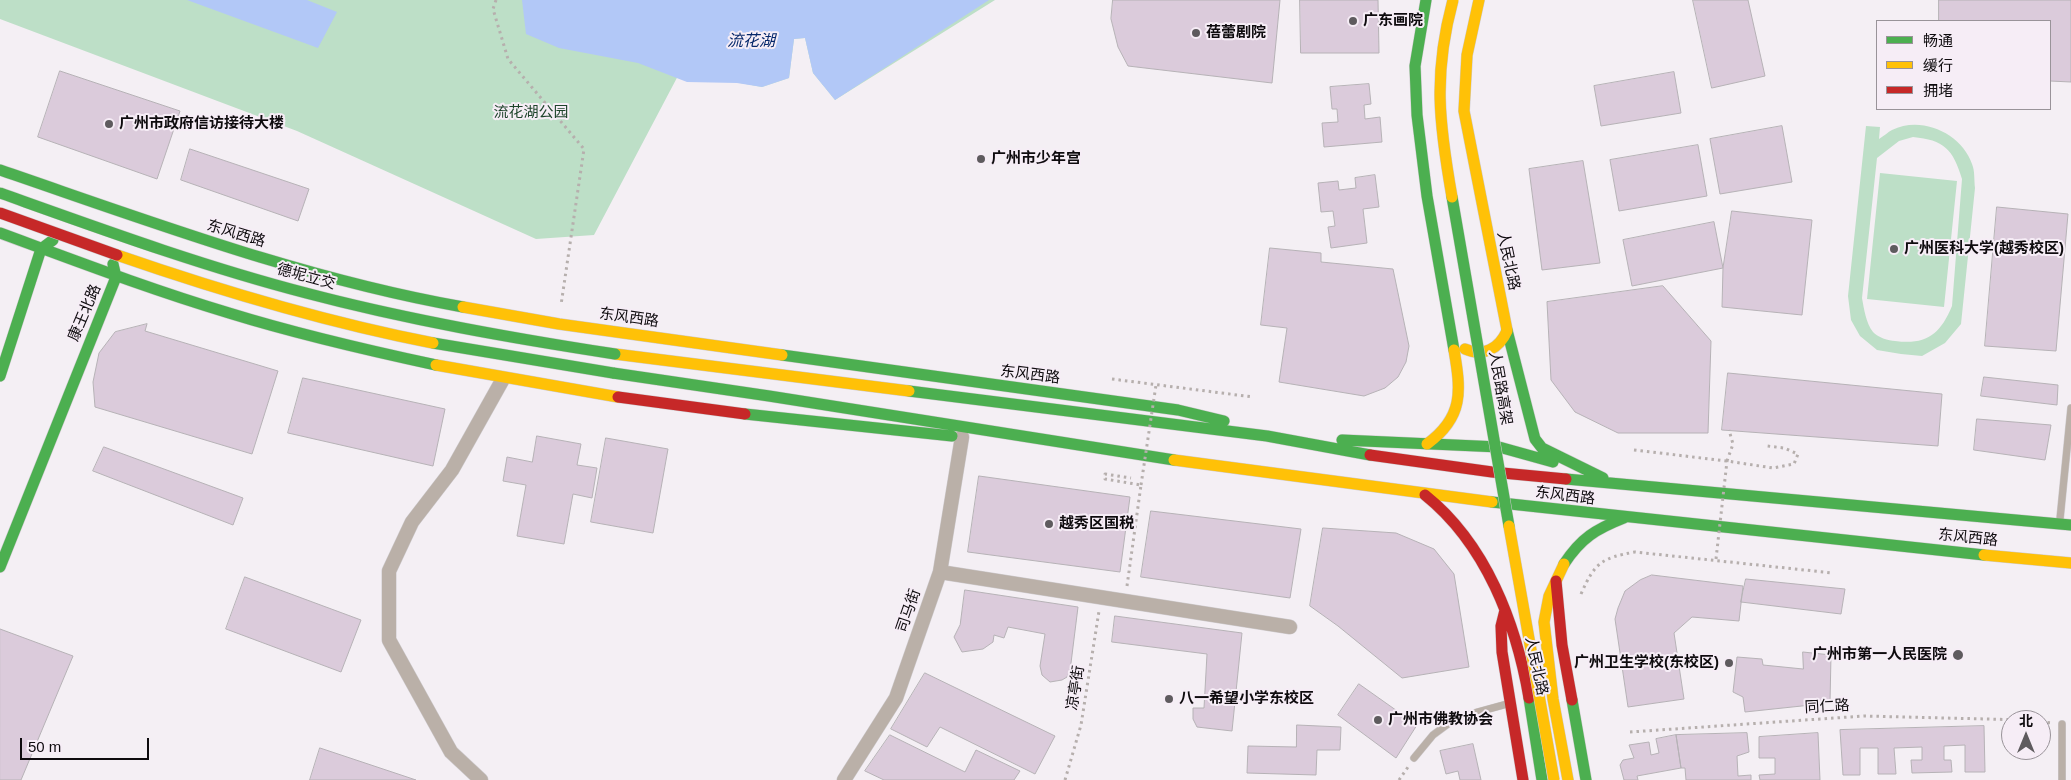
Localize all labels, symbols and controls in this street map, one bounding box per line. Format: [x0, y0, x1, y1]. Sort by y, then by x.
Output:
place label: 广东画院 [1363, 12, 1423, 30]
marker: 广东画院 [1347, 15, 1359, 27]
legend [1876, 20, 2051, 110]
place label: 蓓蕾剧院 [1206, 24, 1266, 42]
marker: 蓓蕾剧院 [1190, 27, 1202, 39]
water label: 流花湖 [727, 32, 775, 52]
text: 畅通 [1923, 32, 1953, 49]
text: 缓行 [1923, 57, 1953, 74]
text: 拥堵 [1923, 82, 1953, 99]
park label: 流花湖公园 [494, 104, 568, 122]
place label: 广州市政府信访接待大楼 [119, 115, 284, 133]
marker: 广州市政府信访接待大楼 [103, 118, 115, 130]
place label: 广州市少年宫 [991, 150, 1081, 168]
marker: 广州市少年宫 [975, 153, 987, 165]
street label: 东风西路 [205, 217, 267, 251]
street label: 人民北路 [1493, 230, 1523, 292]
place label: 广州医科大学(越秀校区) [1904, 240, 2064, 258]
marker: 广州医科大学(越秀校区) [1888, 243, 1900, 255]
street label: 德坭立交 [275, 261, 337, 293]
street label: 康王北路 [65, 282, 105, 344]
street label: 东风西路 [598, 305, 660, 331]
street label: 人民路高架 [1485, 350, 1515, 426]
street label: 东风西路 [999, 362, 1061, 388]
street label: 东风西路 [1534, 483, 1596, 509]
place label: 越秀区国税 [1059, 515, 1134, 533]
marker: 越秀区国税 [1043, 518, 1055, 530]
street label: 东风西路 [1937, 526, 1999, 550]
street label: 司马街 [893, 587, 925, 635]
street label: 人民北路 [1521, 635, 1551, 697]
place label: 广州市第一人民医院 [1812, 646, 1947, 664]
marker: 广州市第一人民医院 [1951, 648, 1965, 662]
place label: 广州卫生学校(东校区) [1574, 654, 1719, 672]
marker: 广州卫生学校(东校区) [1723, 657, 1735, 669]
street label: 凉亭街 [1064, 664, 1088, 712]
place label: 八一希望小学东校区 [1179, 690, 1314, 708]
marker: 八一希望小学东校区 [1163, 693, 1175, 705]
street label: 同仁路 [1804, 697, 1850, 717]
north arrow [2001, 710, 2051, 760]
place label: 广州市佛教协会 [1388, 711, 1493, 729]
text: 北 [2019, 713, 2033, 729]
marker: 广州市佛教协会 [1372, 714, 1384, 726]
scale bar [22, 728, 151, 760]
text: 50 m [28, 738, 61, 755]

